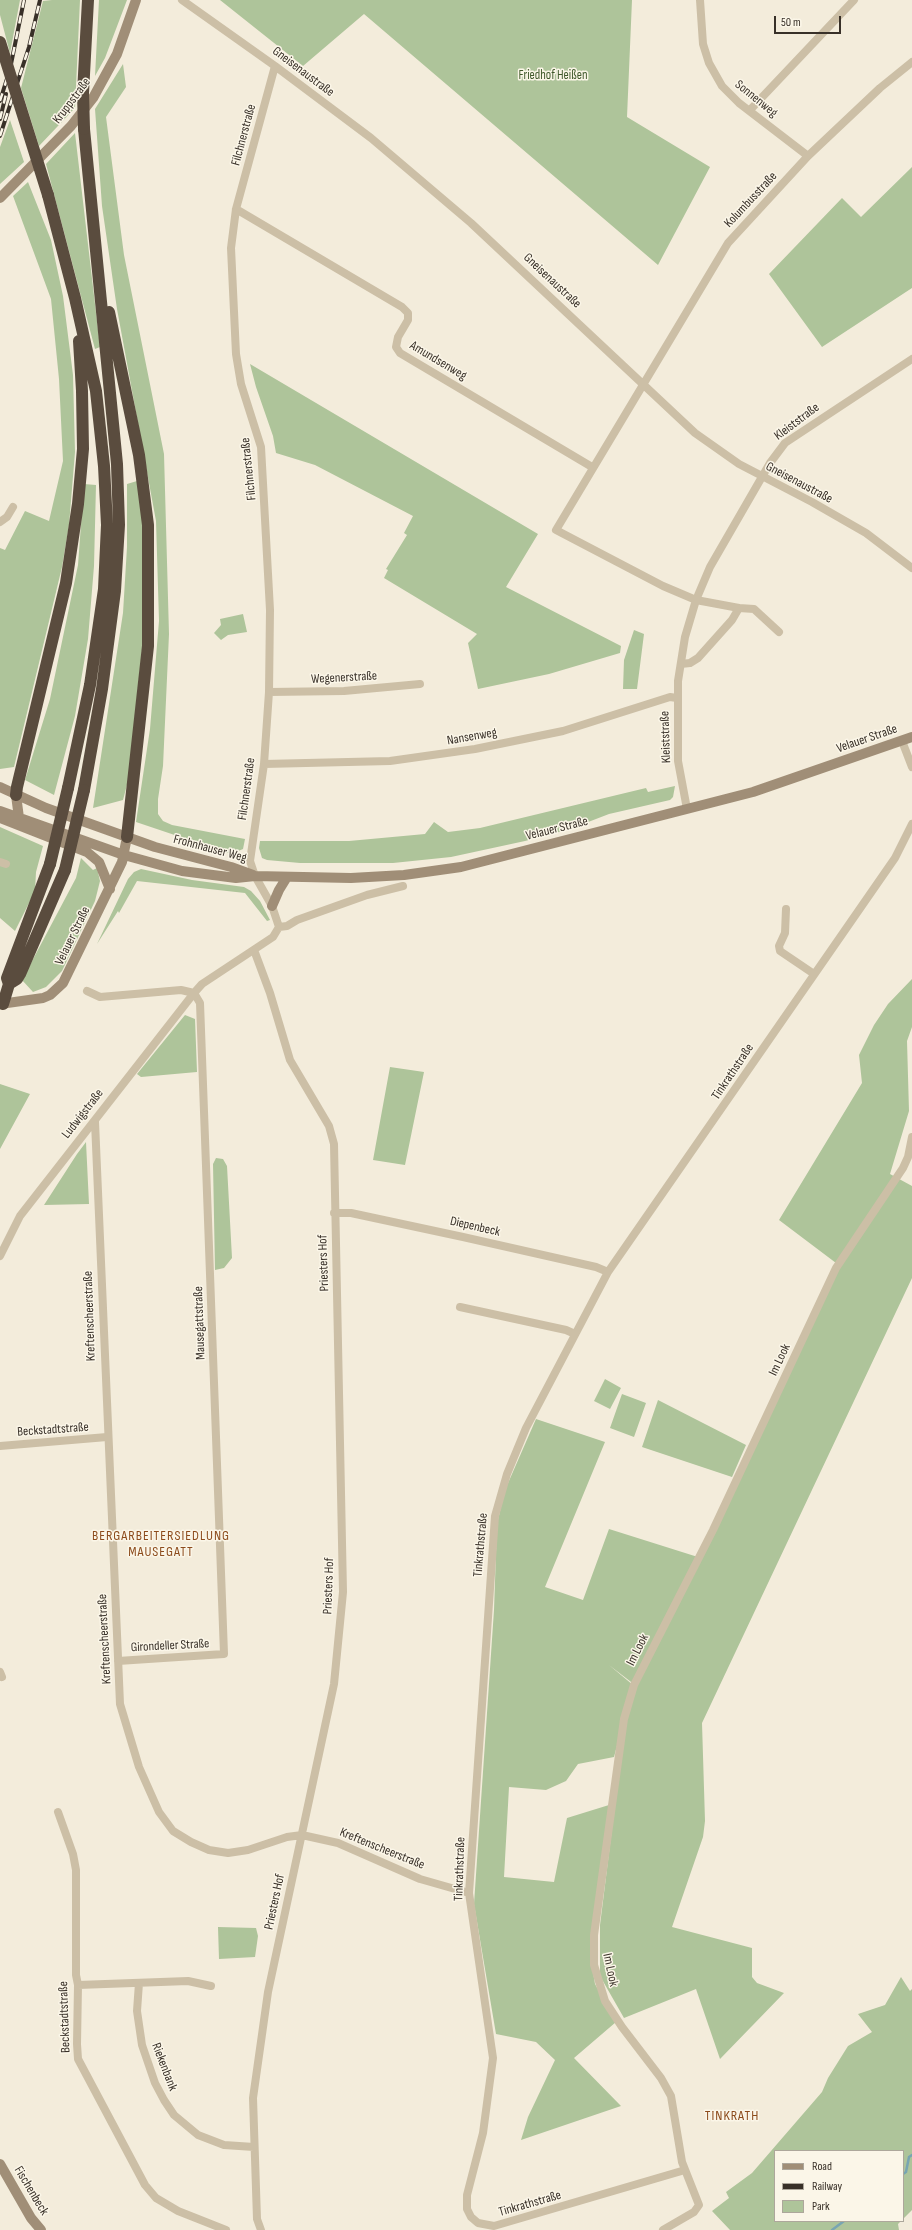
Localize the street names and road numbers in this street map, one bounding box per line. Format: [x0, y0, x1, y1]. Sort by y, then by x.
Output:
street label: Gneisenaustraße [269, 44, 337, 100]
street label: Kruppstraße [50, 75, 94, 127]
street label: Sonnenweg [731, 77, 781, 121]
street label: Filchnerstraße [228, 103, 260, 167]
street label: Kolumbusstraße [721, 169, 781, 231]
street label: Gneisenaustraße [520, 250, 584, 312]
street label: Amundsenweg [407, 338, 469, 384]
street label: Kleiststraße [771, 400, 823, 444]
street label: Filchnerstraße [238, 437, 260, 501]
street label: Gneisenaustraße [763, 459, 835, 507]
street label: Wegenerstraße [311, 668, 377, 688]
street label: Kleiststraße [657, 711, 675, 763]
street label: Velauer Straße [835, 721, 899, 757]
street label: Nansenweg [446, 725, 498, 749]
street label: Filchnerstraße [235, 757, 259, 821]
street label: Velauer Straße [524, 814, 590, 844]
street label: Frohnhauser Weg [172, 832, 248, 866]
street label: Velauer Straße [52, 904, 94, 968]
street label: Tinkrathstraße [709, 1041, 757, 1103]
street label: Ludwigstraße [59, 1086, 107, 1142]
street label: Diepenbeck [448, 1214, 502, 1240]
street label: Priesters Hof [315, 1234, 333, 1292]
street label: Kreftenscheerstraße [81, 1271, 99, 1361]
street label: Mausegattstraße [191, 1286, 209, 1360]
street label: Im Look [766, 1342, 794, 1378]
street label: Beckstadtstraße [17, 1420, 89, 1440]
street label: Tinkrathstraße [470, 1512, 492, 1578]
street label: Priesters Hof [320, 1557, 338, 1615]
street label: Kreftenscheerstraße [95, 1594, 115, 1684]
street label: Im Look [623, 1632, 653, 1668]
street label: Girondeller Straße [130, 1636, 210, 1656]
street label: Kreftenscheerstraße [337, 1825, 427, 1873]
street label: Tinkrathstraße [451, 1837, 469, 1901]
street label: Priesters Hof [261, 1873, 289, 1931]
street label: Im Look [599, 1952, 621, 1988]
street label: Beckstadtstraße [56, 1981, 74, 2053]
street label: Riekenbank [148, 2041, 180, 2093]
street label: Fischenbeck [10, 2164, 52, 2218]
street label: Tinkrathstraße [497, 2188, 563, 2220]

